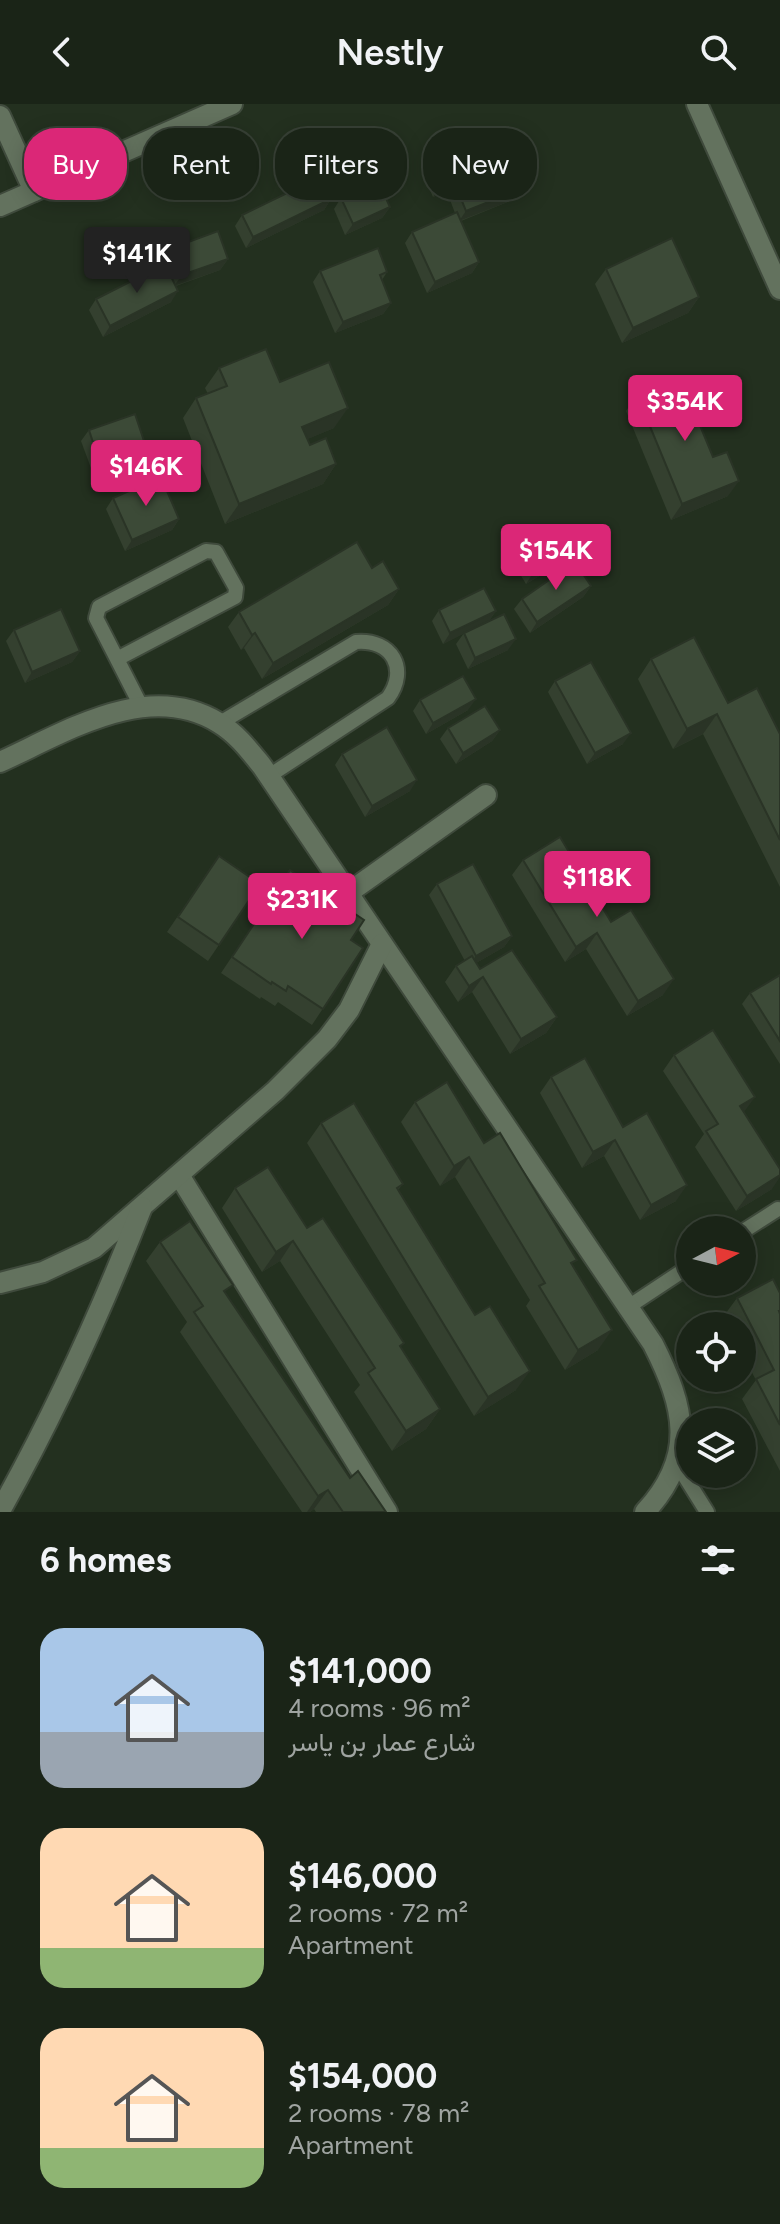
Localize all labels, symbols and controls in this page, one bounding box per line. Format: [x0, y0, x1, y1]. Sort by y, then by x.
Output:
icon: back [40, 30, 84, 74]
icon: search [696, 30, 740, 74]
text: Nestly [336, 31, 444, 74]
chip: Buy [24, 128, 127, 200]
chip: Rent [143, 128, 259, 200]
chip: Filters [275, 128, 407, 200]
chip: New [423, 128, 537, 200]
pin: $141K [81, 227, 193, 295]
text: $141K [102, 237, 172, 269]
pin: $354K [629, 375, 741, 443]
text: $354K [646, 385, 724, 417]
pin: $146K [90, 440, 202, 508]
text: $146K [109, 450, 183, 482]
pin: $154K [500, 524, 612, 592]
text: $154K [519, 534, 593, 566]
pin: $118K [541, 851, 653, 919]
text: $118K [562, 861, 632, 893]
pin: $231K [246, 873, 358, 941]
text: $231K [266, 883, 338, 915]
north arrow [676, 1216, 756, 1296]
map controls [676, 1216, 756, 1488]
button: locate [676, 1312, 756, 1392]
button: layers [676, 1408, 756, 1488]
icon: filters [696, 1538, 740, 1582]
text: 6 homes [40, 1540, 171, 1581]
text: $141,000 [288, 1651, 432, 1692]
icon: home [104, 1660, 200, 1756]
text: 4 rooms · 96 m² [288, 1692, 471, 1724]
text: شارع عمار بن ياسر [288, 1726, 476, 1758]
text: $146,000 [288, 1856, 437, 1897]
icon: home [104, 1860, 200, 1956]
text: 2 rooms · 72 m² [288, 1897, 468, 1929]
text: Apartment [288, 1929, 414, 1961]
text: $154,000 [288, 2056, 437, 2097]
icon: home [104, 2060, 200, 2156]
text: 2 rooms · 78 m² [288, 2097, 469, 2129]
text: Apartment [288, 2129, 414, 2161]

